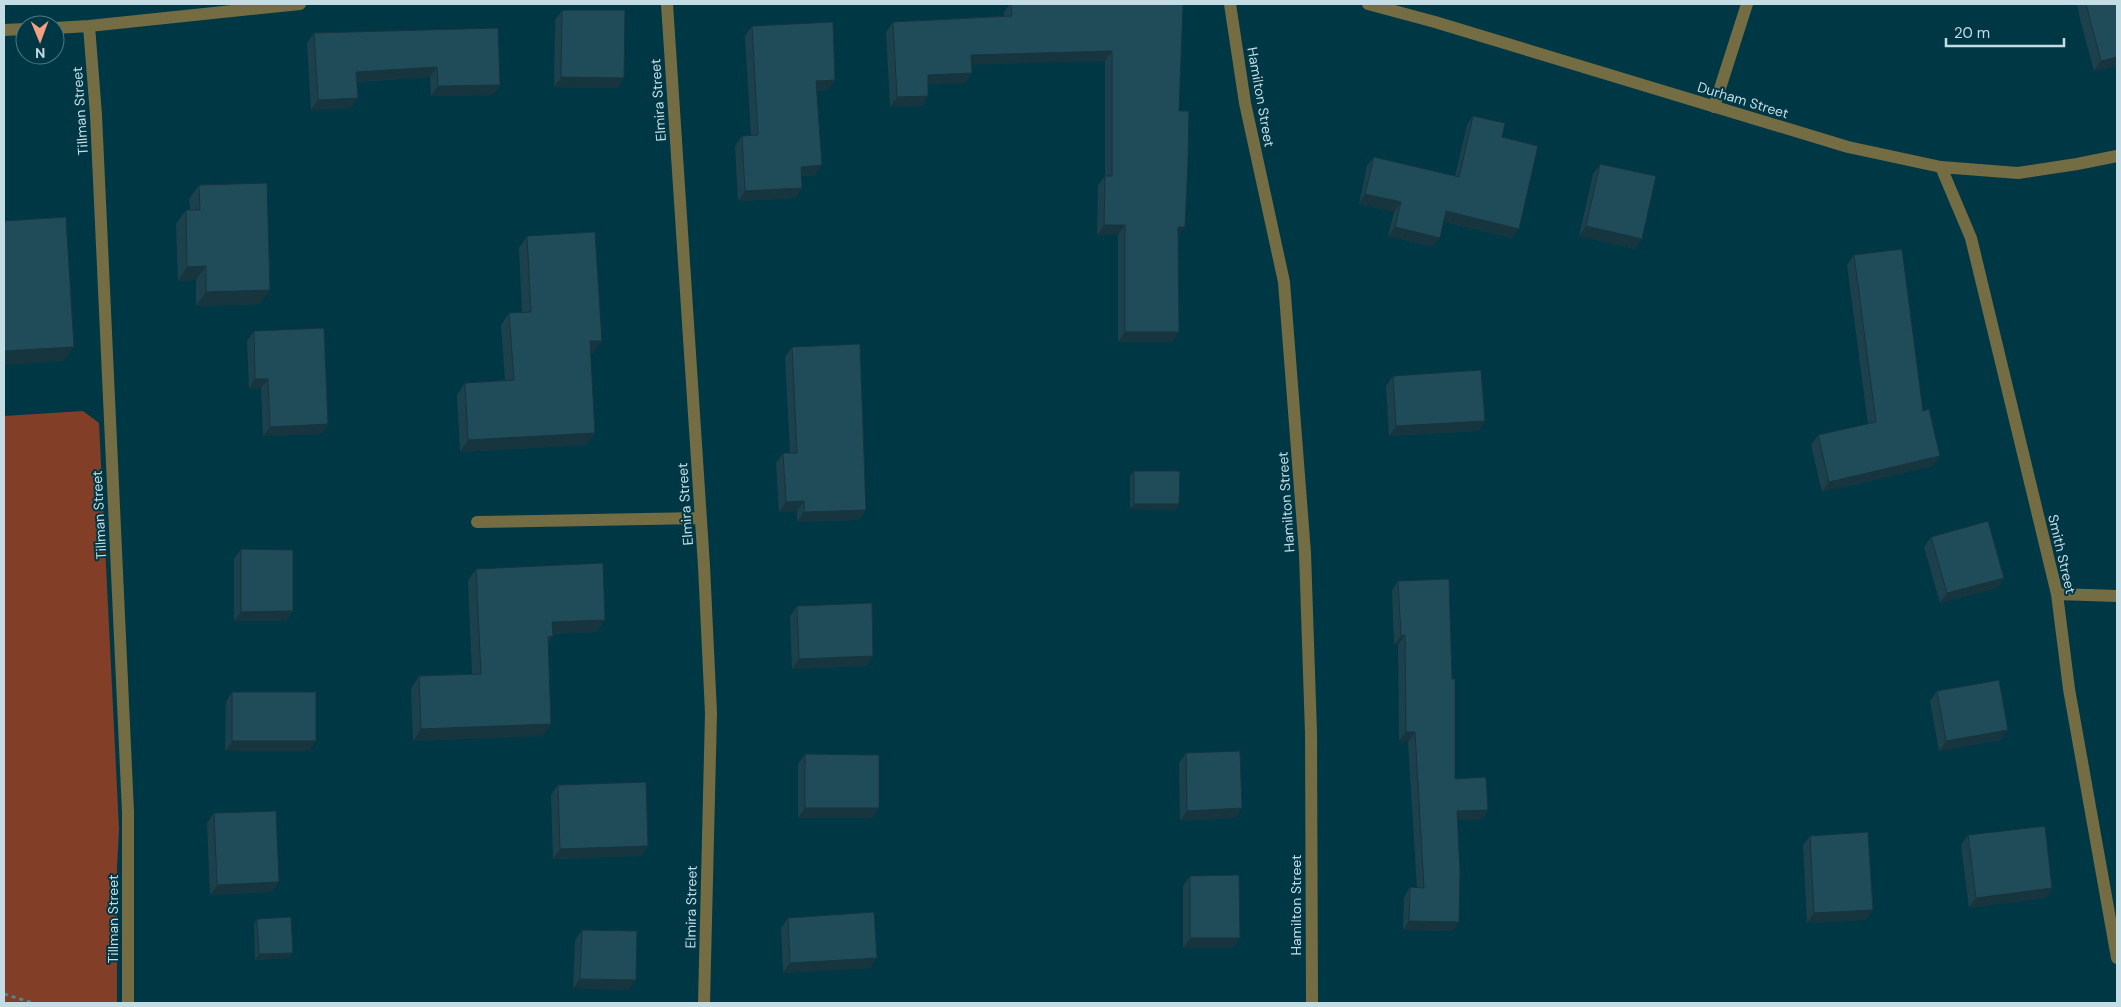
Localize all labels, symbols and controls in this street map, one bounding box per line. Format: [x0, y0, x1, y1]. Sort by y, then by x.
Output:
north arrow [15, 15, 65, 65]
scale bar [1946, 15, 2064, 47]
text: 20 m [1954, 23, 1990, 43]
text: N [35, 44, 45, 62]
street label: Hamilton Street [1243, 46, 1279, 148]
street label: Elmira Street [646, 58, 670, 142]
street label: Tillman Street [68, 66, 92, 156]
street label: Durham Street [1695, 78, 1791, 122]
street label: Hamilton Street [1273, 451, 1299, 553]
street label: Elmira Street [673, 462, 697, 546]
street label: Tillman Street [88, 470, 110, 560]
street label: Smith Street [2044, 513, 2080, 595]
street label: Hamilton Street [1287, 854, 1305, 956]
street label: Elmira Street [681, 865, 701, 949]
street label: Tillman Street [104, 875, 122, 963]

